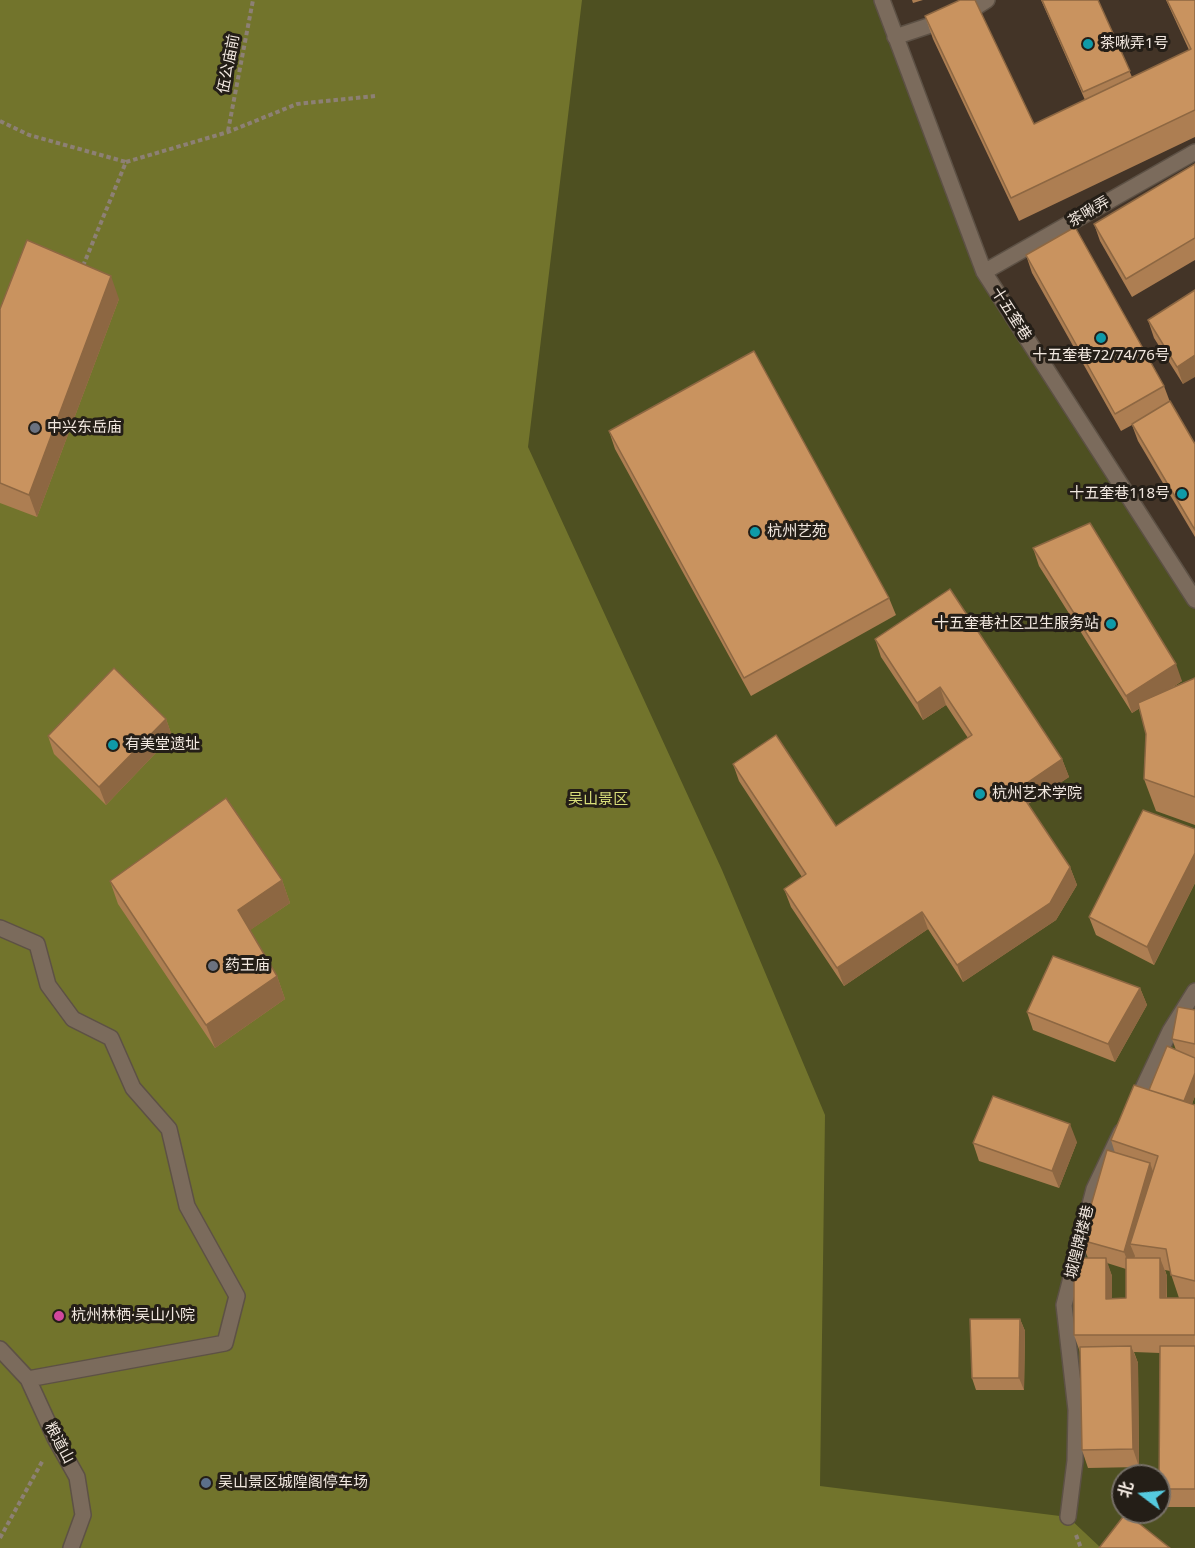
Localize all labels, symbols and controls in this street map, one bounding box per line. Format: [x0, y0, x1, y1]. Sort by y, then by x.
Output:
street label: 伍公庙前 [214, 33, 244, 95]
place label: 茶啾弄1号 [1100, 35, 1169, 53]
marker: 茶啾弄1号 [1081, 37, 1095, 51]
street label: 茶啾弄 [1065, 193, 1113, 231]
street label: 十五奎巷 [987, 284, 1035, 344]
marker: 十五奎巷72/74/76号 [1094, 331, 1108, 345]
place label: 十五奎巷72/74/76号 [1032, 347, 1170, 365]
place label: 中兴东岳庙 [47, 419, 122, 437]
marker: 中兴东岳庙 [28, 421, 42, 435]
place label: 十五奎巷118号 [1069, 485, 1170, 503]
marker: 十五奎巷118号 [1175, 487, 1189, 501]
place label: 杭州艺苑 [767, 523, 827, 541]
marker: 杭州艺苑 [748, 525, 762, 539]
place label: 十五奎巷社区卫生服务站 [934, 615, 1099, 633]
marker: 十五奎巷社区卫生服务站 [1104, 617, 1118, 631]
place label: 有美堂遗址 [125, 736, 200, 754]
marker: 有美堂遗址 [106, 738, 120, 752]
place label: 杭州艺术学院 [992, 785, 1082, 803]
marker: 杭州艺术学院 [973, 787, 987, 801]
park label: 吴山景区 [568, 791, 628, 809]
place label: 药王庙 [225, 957, 270, 975]
marker: 药王庙 [206, 959, 220, 973]
street label: 城隍牌楼巷 [1062, 1203, 1098, 1281]
place label: 杭州林栖·吴山小院 [71, 1307, 195, 1325]
marker: 杭州林栖·吴山小院 [52, 1309, 66, 1323]
street label: 粮道山 [40, 1419, 78, 1467]
north arrow [1111, 1464, 1171, 1524]
place label: 吴山景区城隍阁停车场 [218, 1474, 368, 1492]
marker: 吴山景区城隍阁停车场 [199, 1476, 213, 1490]
text: 北 [1113, 1479, 1138, 1500]

